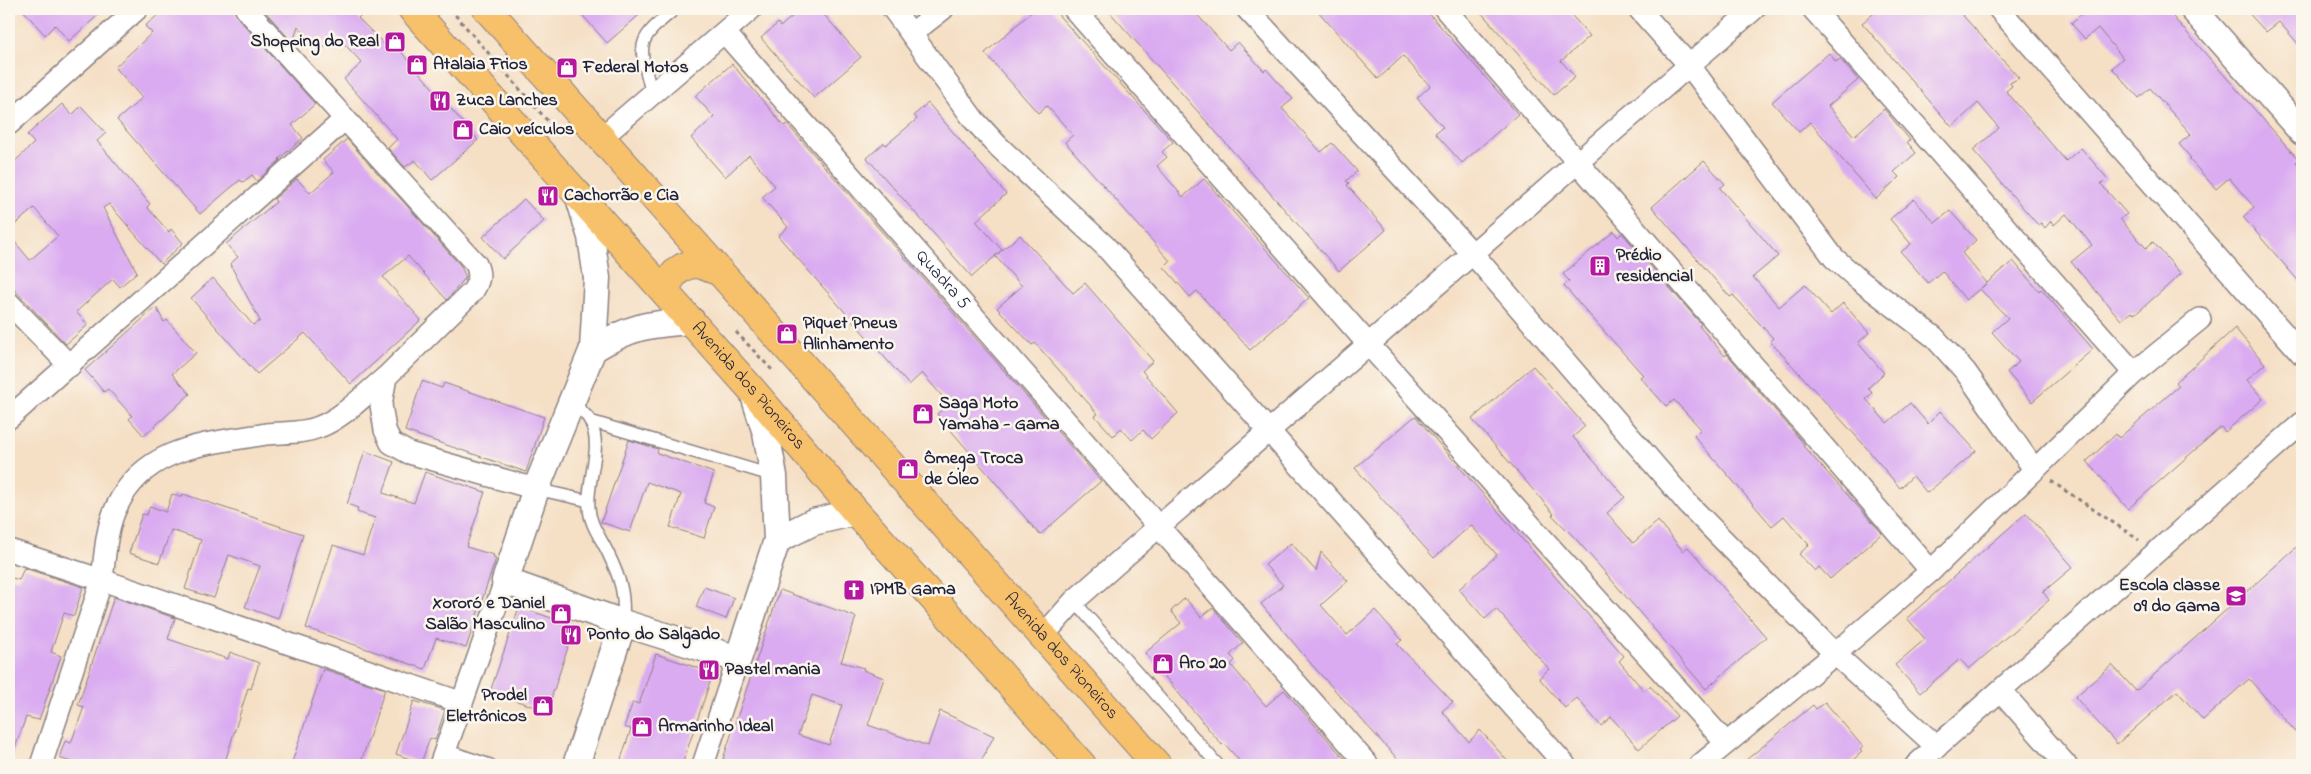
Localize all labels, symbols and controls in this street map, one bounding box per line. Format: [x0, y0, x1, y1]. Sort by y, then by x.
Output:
place label: Shopping do Real [250, 29, 379, 56]
shop icon: Shopping do Real [383, 30, 407, 54]
place label: Atalaia Frios [433, 52, 528, 78]
shop icon: Atalaia Frios [405, 53, 429, 77]
place label: Federal Motos [582, 55, 689, 81]
shop icon: Federal Motos [555, 56, 579, 80]
place label: Zuca Lanches [456, 88, 558, 114]
restaurant icon: Zuca Lanches [428, 89, 452, 113]
place label: Caio veículos [479, 117, 574, 143]
shop icon: Caio veículos [451, 118, 475, 142]
place label: Cachorrão e Cia [564, 183, 679, 209]
restaurant icon: Cachorrão e Cia [536, 184, 560, 208]
place label: Prédio residencial [1616, 243, 1693, 290]
street label: Quadra 5 [909, 245, 976, 316]
building icon: Prédio residencial [1588, 254, 1612, 278]
place label: Piquet Pneus Alinhamento [803, 311, 898, 358]
street label: Avenida dos Pioneiros [684, 316, 811, 456]
shop icon: Piquet Pneus Alinhamento [775, 322, 799, 346]
place label: Saga Moto Yamaha - Gama [938, 391, 1060, 438]
shop icon: Saga Moto Yamaha - Gama [911, 402, 935, 426]
place label: Ômega Troca de Óleo [924, 446, 1023, 493]
shop icon: Ômega Troca de Óleo [896, 457, 920, 481]
place label: Escola classe 09 do Gama [2119, 573, 2221, 620]
place label: IPMB Gama [870, 577, 956, 603]
church icon: IPMB Gama [842, 578, 866, 602]
school or university icon: Escola classe 09 do Gama [2224, 584, 2248, 608]
street label: Avenida dos Pioneiros [997, 587, 1124, 726]
place label: Xororó e Daniel Salão Masculino [425, 591, 545, 638]
shop icon: Xororó e Daniel Salão Masculino [549, 602, 573, 626]
place label: Ponto do Salgado [587, 622, 720, 649]
restaurant icon: Ponto do Salgado [559, 623, 583, 647]
place label: Aro 20 [1179, 651, 1226, 677]
shop icon: Aro 20 [1151, 652, 1175, 676]
place label: Pastel mania [725, 657, 821, 683]
restaurant icon: Pastel mania [697, 658, 721, 682]
place label: Prodel Eletrônicos [445, 683, 527, 730]
shop icon: Prodel Eletrônicos [531, 694, 555, 718]
place label: Armarinho Ideal [658, 714, 774, 740]
shop icon: Armarinho Ideal [630, 715, 654, 739]

